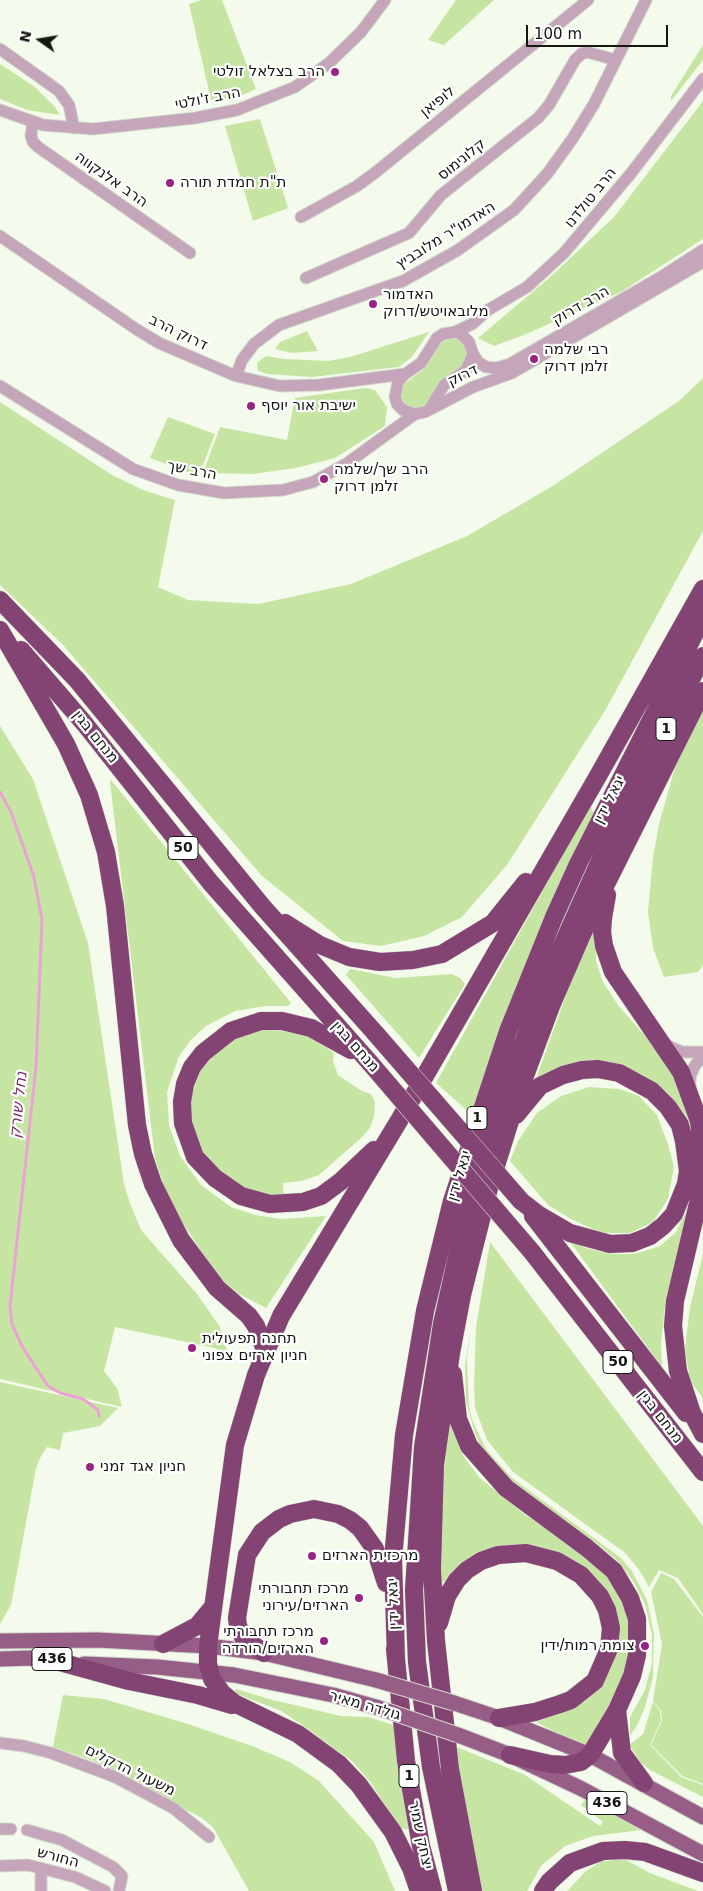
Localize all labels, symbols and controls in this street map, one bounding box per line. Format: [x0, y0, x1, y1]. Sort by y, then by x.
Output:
north arrow [15, 15, 65, 65]
scale bar [528, 15, 670, 47]
text: 100 m [534, 25, 582, 43]
text: N [16, 29, 34, 44]
place label: הרב בצלאל זולטי [213, 63, 325, 81]
marker: הרב בצלאל זולטי [329, 66, 341, 78]
street label: לופיאן [417, 83, 459, 121]
street label: הרב ז'ולטי [174, 84, 242, 114]
street label: קלונימוס [434, 135, 490, 185]
street label: הרב אלנקווה [71, 148, 151, 212]
street label: הרב טולדנו [561, 164, 621, 232]
place label: ת"ת חמדת תורה [180, 174, 286, 192]
marker: ת"ת חמדת תורה [164, 177, 176, 189]
street label: האדמו"ר מלובביץ [393, 198, 499, 274]
street label: הרב דרוק [549, 282, 613, 330]
place label: האדמור מלובאויטש/דרוק [383, 286, 489, 321]
marker: האדמור מלובאויטש/דרוק [367, 298, 379, 310]
street label: דרוק הרב [146, 311, 210, 355]
place label: רבי שלמה זלמן דרוק [544, 341, 608, 376]
marker: רבי שלמה זלמן דרוק [528, 353, 540, 365]
street label: דרוק [445, 361, 481, 391]
place label: ישיבת אור יוסף [261, 397, 356, 415]
marker: ישיבת אור יוסף [245, 400, 257, 412]
street label: הרב שך [166, 457, 218, 485]
place label: הרב שך/שלמה זלמן דרוק [334, 461, 429, 496]
marker: הרב שך/שלמה זלמן דרוק [318, 473, 330, 485]
street label: מנחם בגין [68, 707, 122, 767]
road number: 1 [656, 718, 676, 741]
street label: יגאל ידין [590, 773, 630, 827]
road number: 50 [168, 836, 198, 860]
street label: מנחם בגין [327, 1018, 383, 1076]
water label: נחל שורק [6, 1071, 32, 1139]
road number: 1 [467, 1106, 487, 1130]
street label: יגאל ידין [444, 1149, 476, 1203]
place label: תחנה תפעולית חניון ארזים צפוני [202, 1330, 308, 1365]
marker: תחנה תפעולית חניון ארזים צפוני [186, 1342, 198, 1354]
road number: 50 [603, 1350, 633, 1374]
street label: מנחם בגין [634, 1387, 686, 1447]
place label: חניון אגד זמני [100, 1458, 186, 1476]
marker: חניון אגד זמני [84, 1461, 96, 1473]
place label: מרכזית הארזים [322, 1547, 419, 1565]
marker: מרכזית הארזים [306, 1550, 318, 1562]
street label: יגאל ידין [384, 1578, 404, 1630]
place label: מרכז תחבורתי הארזים/עירוני [258, 1580, 349, 1615]
marker: מרכז תחבורתי הארזים/עירוני [353, 1592, 365, 1604]
place label: מרכז תחבורתי הארזים/הורדה [222, 1623, 314, 1658]
marker: מרכז תחבורתי הארזים/הורדה [318, 1635, 330, 1647]
place label: צומת רמות/ידין [541, 1637, 635, 1655]
marker: צומת רמות/ידין [639, 1640, 651, 1652]
road number: 436 [32, 1648, 72, 1670]
street label: גולדה מאיר [327, 1687, 403, 1725]
street label: משעול הדקלים [82, 1741, 178, 1801]
road number: 1 [399, 1764, 419, 1788]
road number: 436 [587, 1792, 627, 1815]
street label: יצחק שמיר [404, 1799, 436, 1871]
street label: החורש [35, 1844, 81, 1872]

